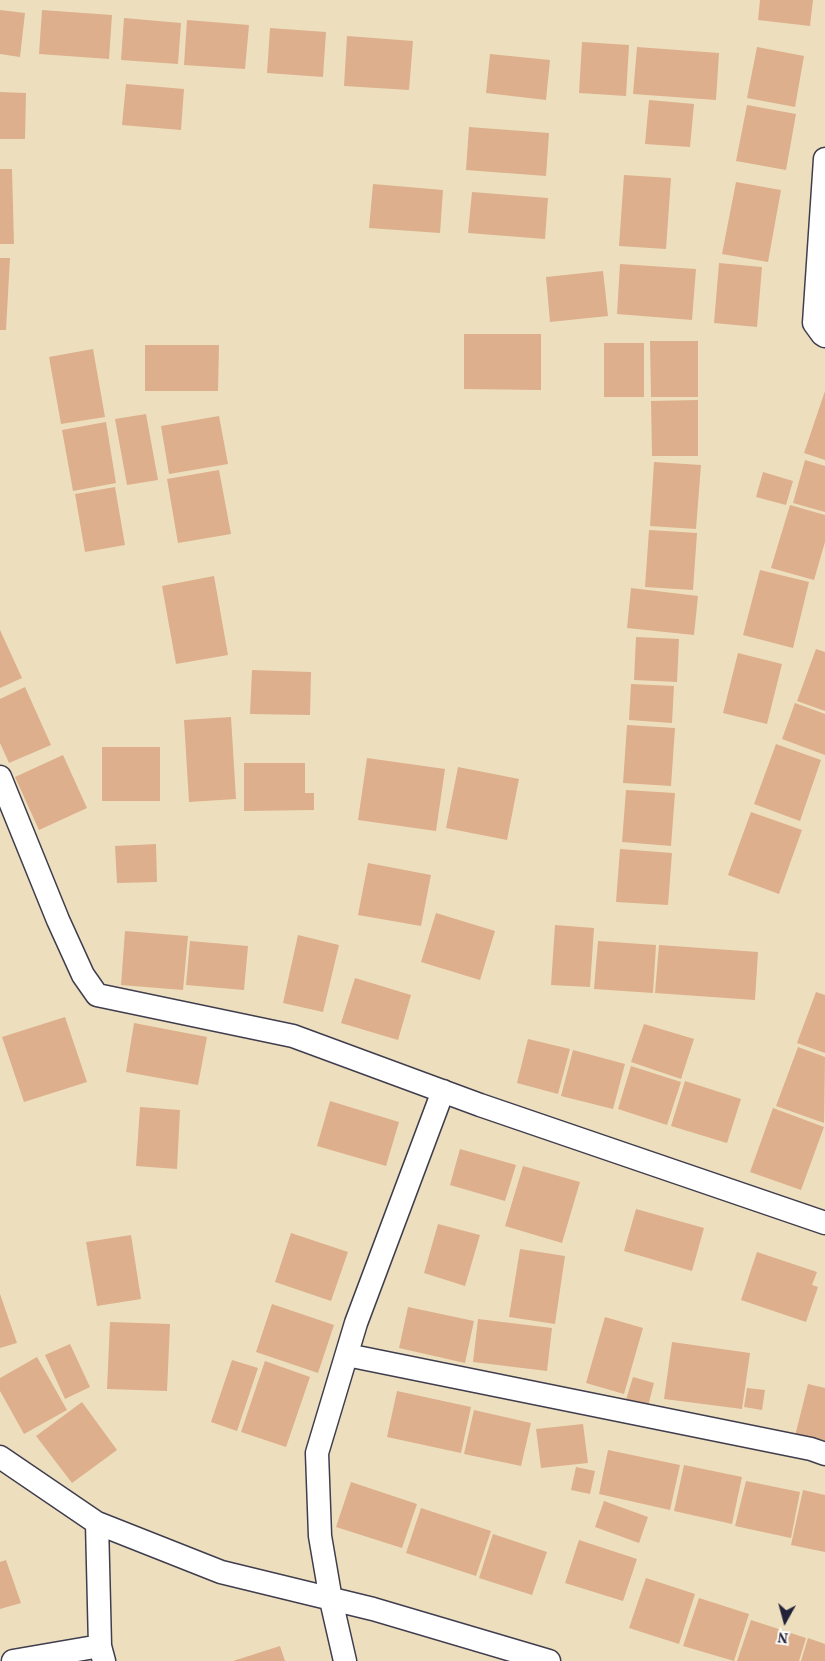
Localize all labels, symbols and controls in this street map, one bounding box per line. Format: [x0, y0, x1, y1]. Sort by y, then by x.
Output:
north arrow [760, 1596, 810, 1646]
text: N [777, 1626, 789, 1646]

